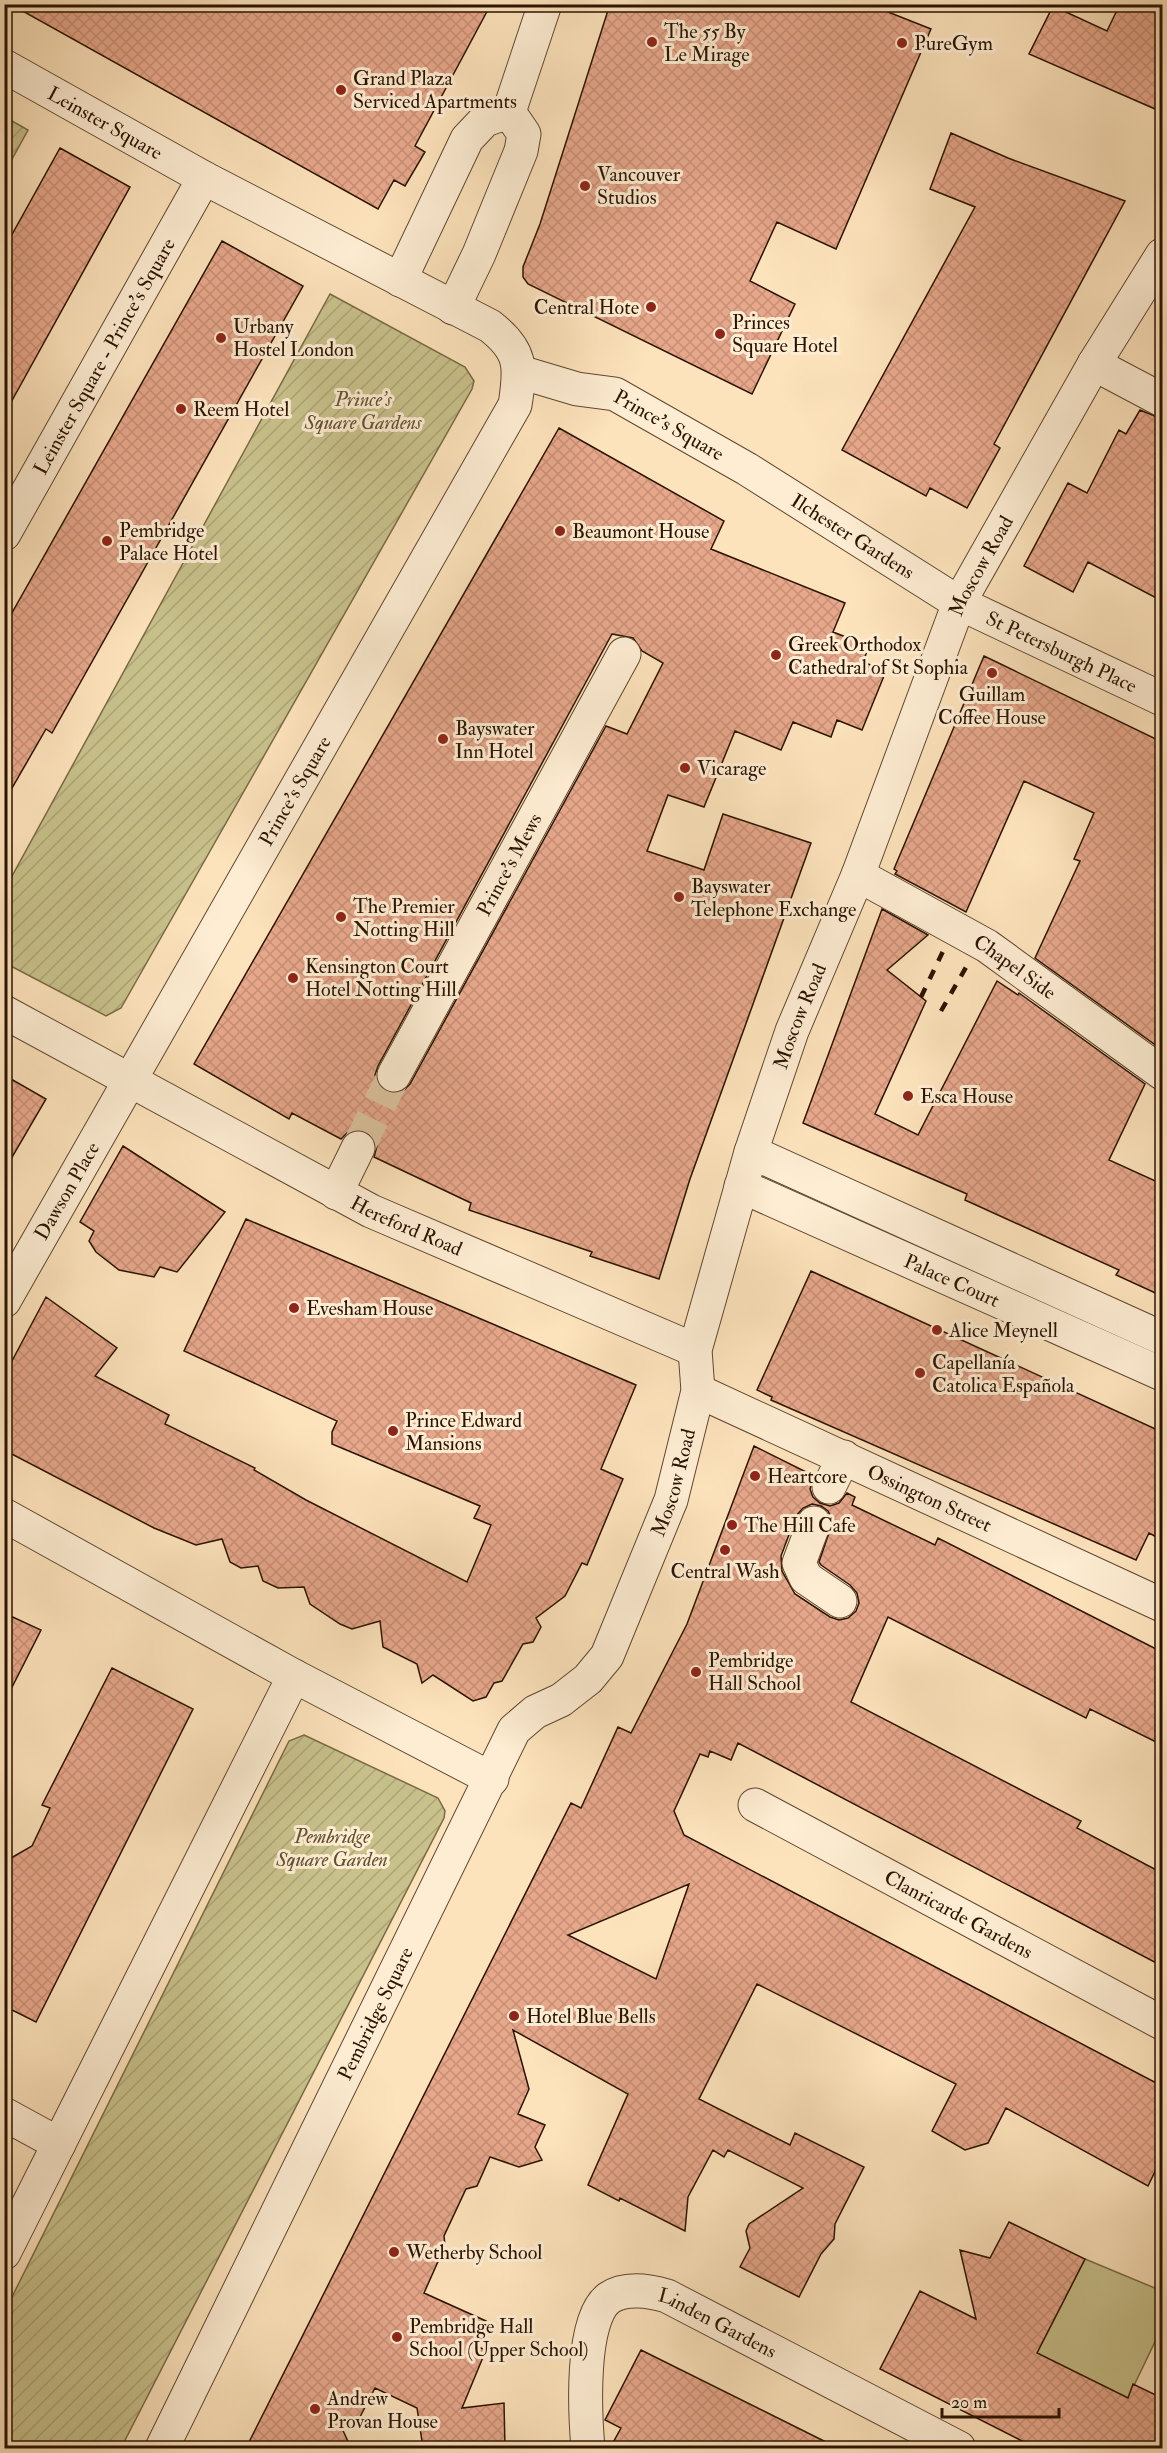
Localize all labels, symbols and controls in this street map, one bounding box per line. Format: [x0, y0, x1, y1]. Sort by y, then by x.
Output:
place label: The 55 By Le Mirage [664, 19, 750, 67]
place label: PureGym [914, 31, 993, 56]
marker: The 55 By Le Mirage [645, 35, 659, 49]
marker: PureGym [895, 36, 909, 50]
place label: Grand Plaza Serviced Apartments [353, 66, 517, 115]
street label: Leinster Square [43, 81, 167, 165]
marker: Grand Plaza Serviced Apartments [334, 83, 348, 97]
place label: Vancouver Studios [597, 162, 681, 210]
marker: Vancouver Studios [578, 179, 592, 193]
street label: Leinster Square - Prince's Square [27, 233, 180, 479]
place label: Central Hote [534, 295, 639, 320]
marker: Central Hote [644, 300, 658, 314]
place label: Princes Square Hotel [732, 310, 838, 358]
place label: Urbany Hostel London [233, 314, 354, 362]
marker: Princes Square Hotel [713, 327, 727, 341]
marker: Urbany Hostel London [214, 331, 228, 345]
street label: Prince's Square [610, 384, 729, 466]
park label: Prince's Square Gardens [303, 387, 422, 435]
place label: Reem Hotel [193, 397, 289, 422]
marker: Reem Hotel [174, 402, 188, 416]
street label: Ilchester Gardens [787, 488, 919, 584]
street label: Moscow Road [943, 511, 1018, 619]
place label: Pembridge Palace Hotel [119, 518, 218, 566]
place label: Beaumont House [572, 519, 709, 544]
marker: Beaumont House [553, 524, 567, 538]
marker: Pembridge Palace Hotel [100, 534, 114, 548]
street label: St Petersburgh Place [982, 605, 1141, 698]
place label: Greek Orthodox Cathedral of St Sophia [788, 632, 969, 681]
marker: Greek Orthodox Cathedral of St Sophia [769, 648, 783, 662]
marker: Guillam Coffee House [985, 666, 999, 680]
place label: Guillam Coffee House [938, 682, 1046, 730]
place label: Bayswater Inn Hotel [455, 716, 535, 764]
street label: Prince's Square [253, 732, 337, 850]
marker: Bayswater Inn Hotel [436, 732, 450, 746]
place label: Vicarage [697, 756, 766, 781]
marker: Vicarage [678, 761, 692, 775]
street label: Prince's Mews [471, 808, 547, 920]
place label: Bayswater Telephone Exchange [691, 874, 856, 923]
marker: Bayswater Telephone Exchange [672, 890, 686, 904]
place label: The Premier Notting Hill [353, 894, 455, 942]
marker: The Premier Notting Hill [334, 910, 348, 924]
street label: Chapel Side [969, 929, 1061, 1005]
place label: Kensington Court Hotel Notting Hill [305, 954, 457, 1002]
street label: Moscow Road [768, 960, 832, 1072]
marker: Kensington Court Hotel Notting Hill [286, 971, 300, 985]
place label: Esca House [920, 1084, 1013, 1109]
marker: Esca House [901, 1089, 915, 1103]
street label: Dawson Place [29, 1137, 105, 1245]
street label: Hereford Road [346, 1190, 466, 1261]
street label: Palace Court [900, 1248, 1004, 1313]
place label: Evesham House [306, 1296, 433, 1321]
marker: Evesham House [287, 1301, 301, 1315]
place label: Alice Meynell [948, 1318, 1058, 1343]
marker: Alice Meynell [930, 1323, 944, 1337]
place label: Capellanía Catolica Española [932, 1350, 1075, 1399]
marker: Capellanía Catolica Española [913, 1366, 927, 1380]
place label: Prince Edward Mansions [405, 1408, 522, 1456]
marker: Prince Edward Mansions [386, 1424, 400, 1438]
street label: Moscow Road [645, 1426, 701, 1540]
street label: Ossington Street [863, 1458, 996, 1537]
place label: Heartcore [767, 1464, 847, 1489]
marker: Heartcore [748, 1469, 762, 1483]
place label: The Hill Cafe [744, 1513, 856, 1538]
marker: The Hill Cafe [725, 1518, 739, 1532]
marker: Central Wash [718, 1543, 732, 1557]
place label: Central Wash [671, 1559, 780, 1584]
place label: Pembridge Hall School [708, 1648, 801, 1696]
marker: Pembridge Hall School [689, 1665, 703, 1679]
park label: Pembridge Square Garden [275, 1824, 388, 1872]
street label: Clanricarde Gardens [880, 1864, 1037, 1964]
street label: Pembridge Square [332, 1943, 418, 2084]
place label: Hotel Blue Bells [526, 2004, 656, 2029]
marker: Hotel Blue Bells [507, 2009, 521, 2023]
place label: Wetherby School [405, 2240, 542, 2265]
marker: Wetherby School [387, 2245, 401, 2259]
street label: Linden Gardens [655, 2282, 781, 2364]
place label: Pembridge Hall School (Upper School) [409, 2314, 589, 2363]
marker: Pembridge Hall School (Upper School) [390, 2330, 404, 2344]
scale bar [942, 2381, 1059, 2419]
place label: Andrew Provan House [326, 2386, 438, 2434]
text: 20 m [951, 2391, 987, 2414]
marker: Andrew Provan House [308, 2402, 322, 2416]

